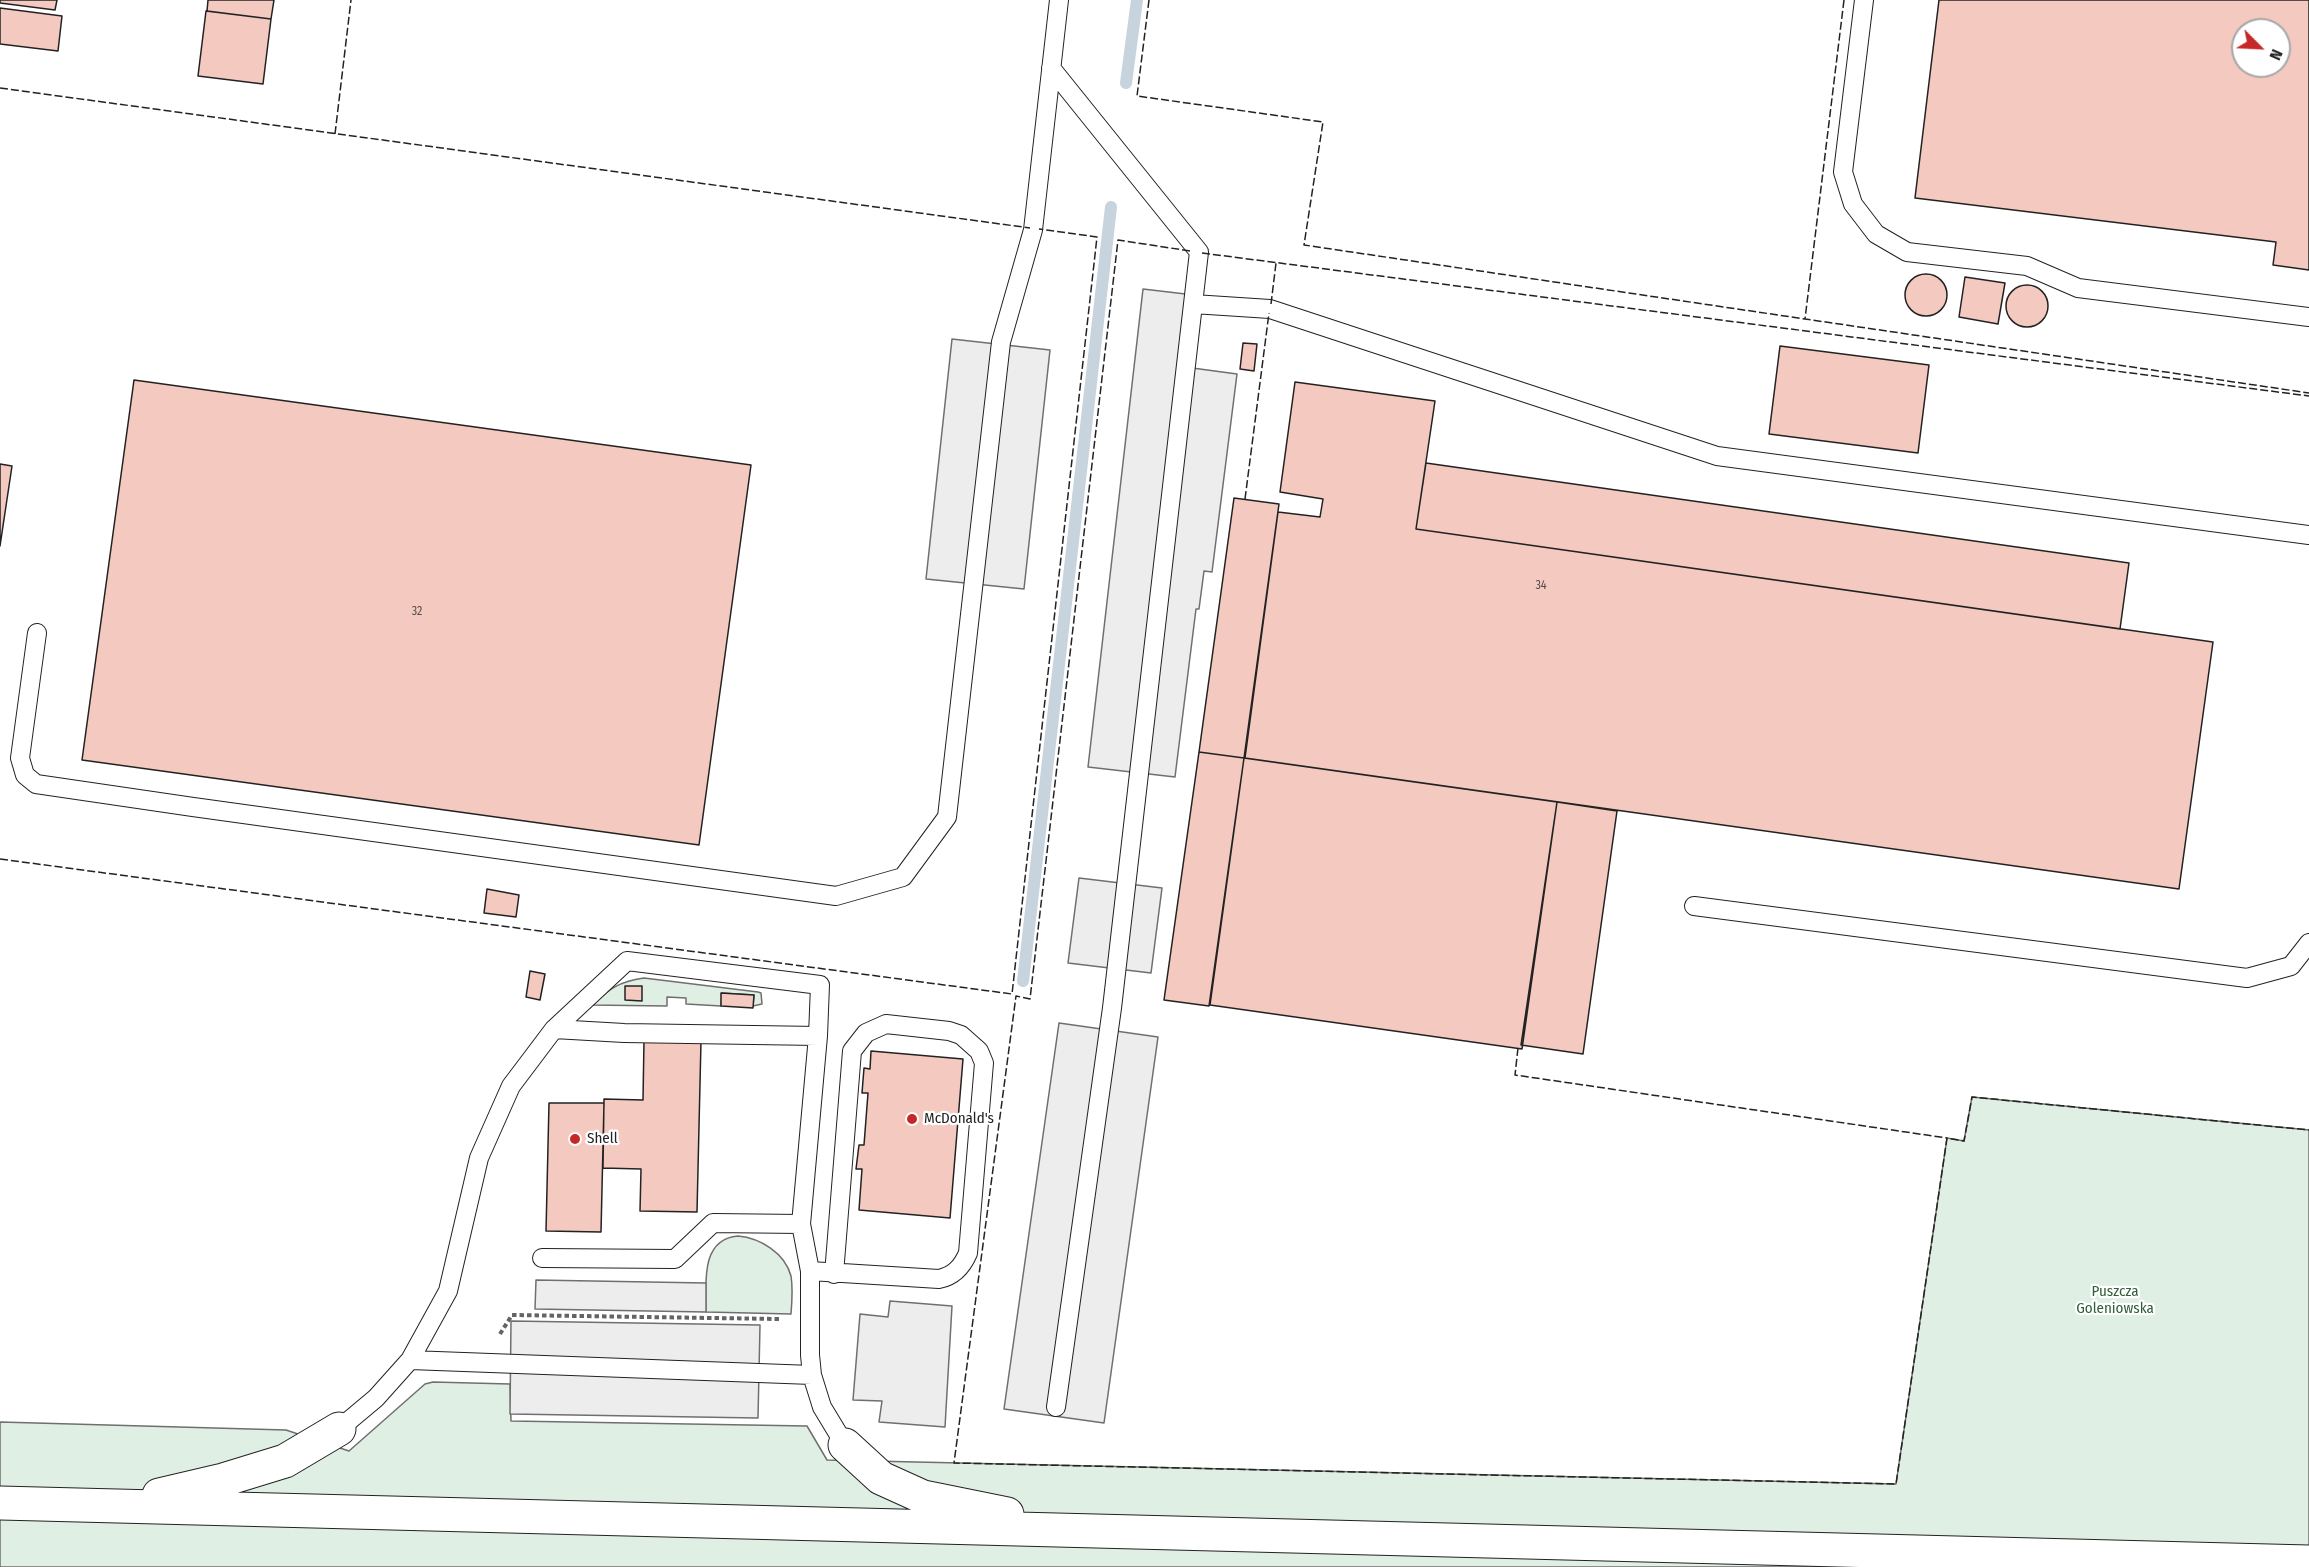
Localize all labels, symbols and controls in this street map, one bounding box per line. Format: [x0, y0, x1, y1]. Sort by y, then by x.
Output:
north arrow [2231, 18, 2291, 78]
text: N [2265, 46, 2287, 63]
house number: 34 [1535, 579, 1547, 593]
house number: 32 [412, 605, 422, 619]
place label: McDonald's [924, 1110, 994, 1128]
marker: McDonald's [905, 1112, 919, 1126]
place label: Shell [587, 1130, 618, 1148]
marker: Shell [568, 1132, 582, 1146]
park label: Puszcza Goleniowska [2076, 1283, 2154, 1318]

